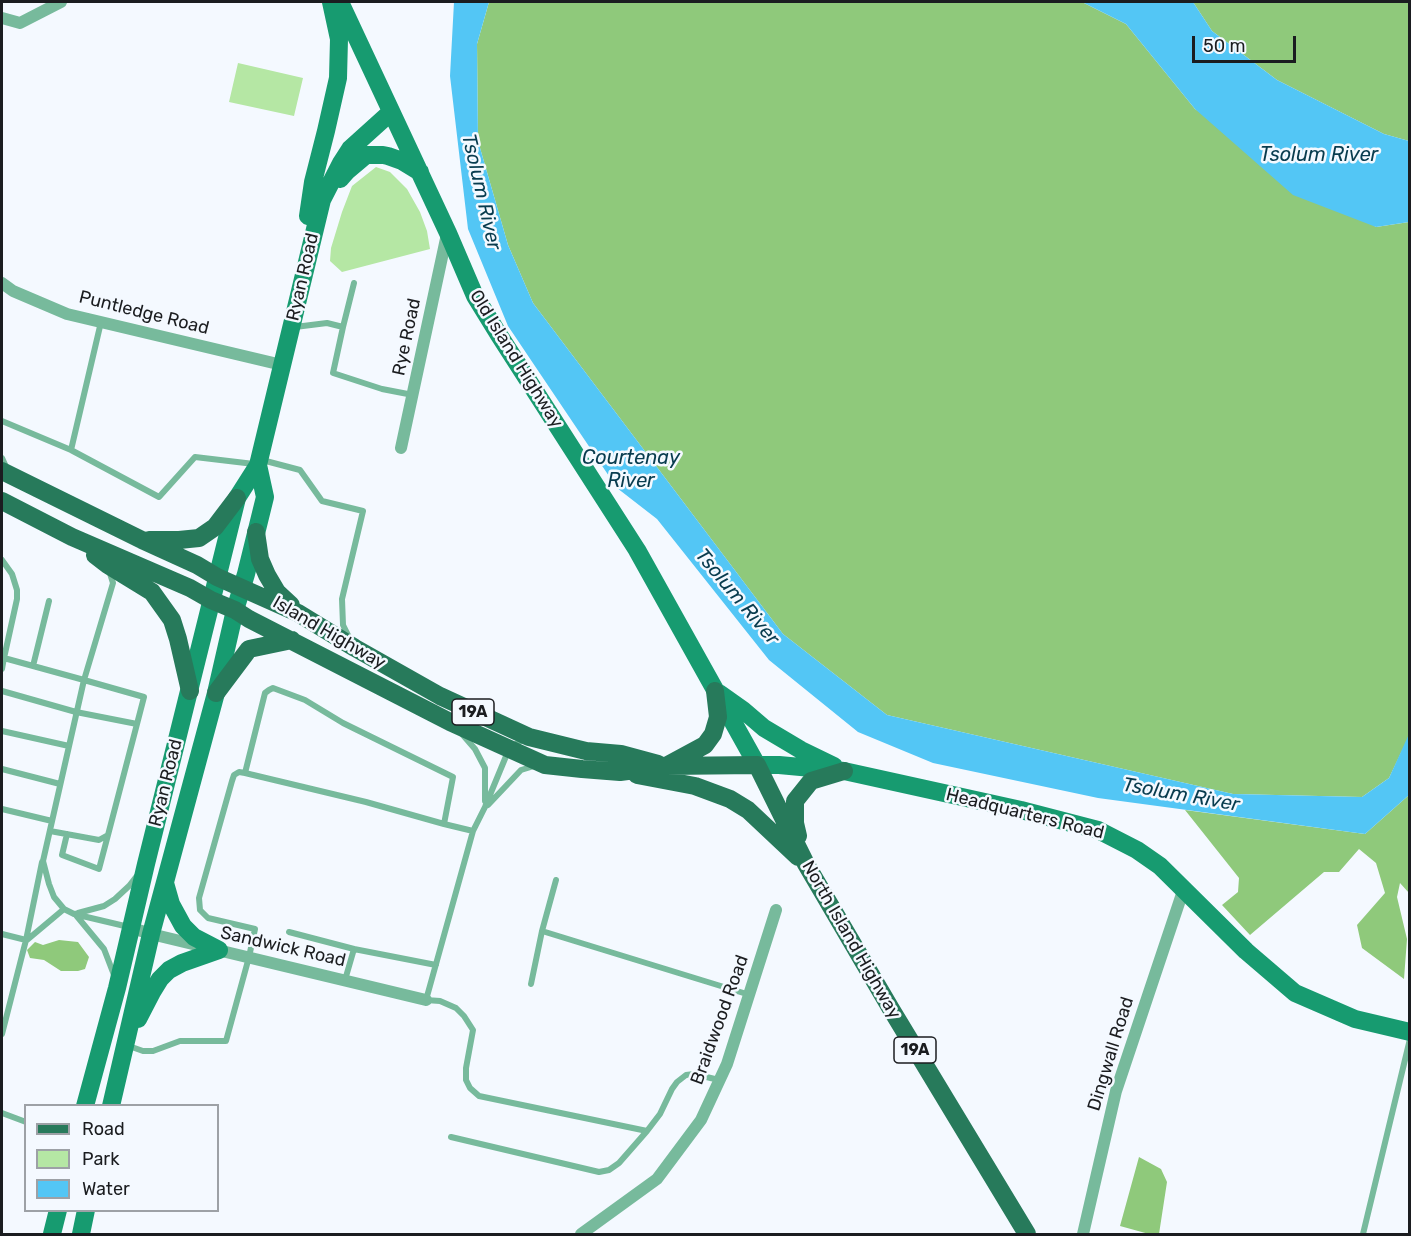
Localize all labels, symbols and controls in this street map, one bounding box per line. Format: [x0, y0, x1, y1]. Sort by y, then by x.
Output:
scale bar [1195, 24, 1298, 62]
text: 50 m [1203, 35, 1246, 57]
water label: Tsolum River [456, 132, 506, 252]
water label: Tsolum River [1260, 143, 1378, 167]
street label: Ryan Road [282, 231, 324, 323]
street label: Puntledge Road [77, 286, 211, 340]
street label: Old Island Highway [465, 286, 567, 432]
street label: Rye Road [388, 296, 426, 378]
water label: Courtenay River [582, 446, 680, 493]
water label: Tsolum River [690, 544, 784, 650]
street label: Island Highway [269, 592, 389, 674]
road number: 19A [452, 699, 494, 725]
street label: Ryan Road [145, 737, 187, 829]
water label: Tsolum River [1121, 773, 1241, 817]
street label: Headquarters Road [944, 784, 1106, 844]
street label: North Island Highway [797, 857, 905, 1023]
street label: Sandwick Road [218, 922, 348, 972]
street label: Braidwood Road [687, 952, 753, 1088]
street label: Dingwall Road [1083, 994, 1139, 1114]
road number: 19A [894, 1037, 936, 1063]
legend [24, 1104, 219, 1212]
text: Road [82, 1118, 125, 1140]
text: Park [82, 1148, 119, 1170]
text: Water [82, 1178, 130, 1200]

